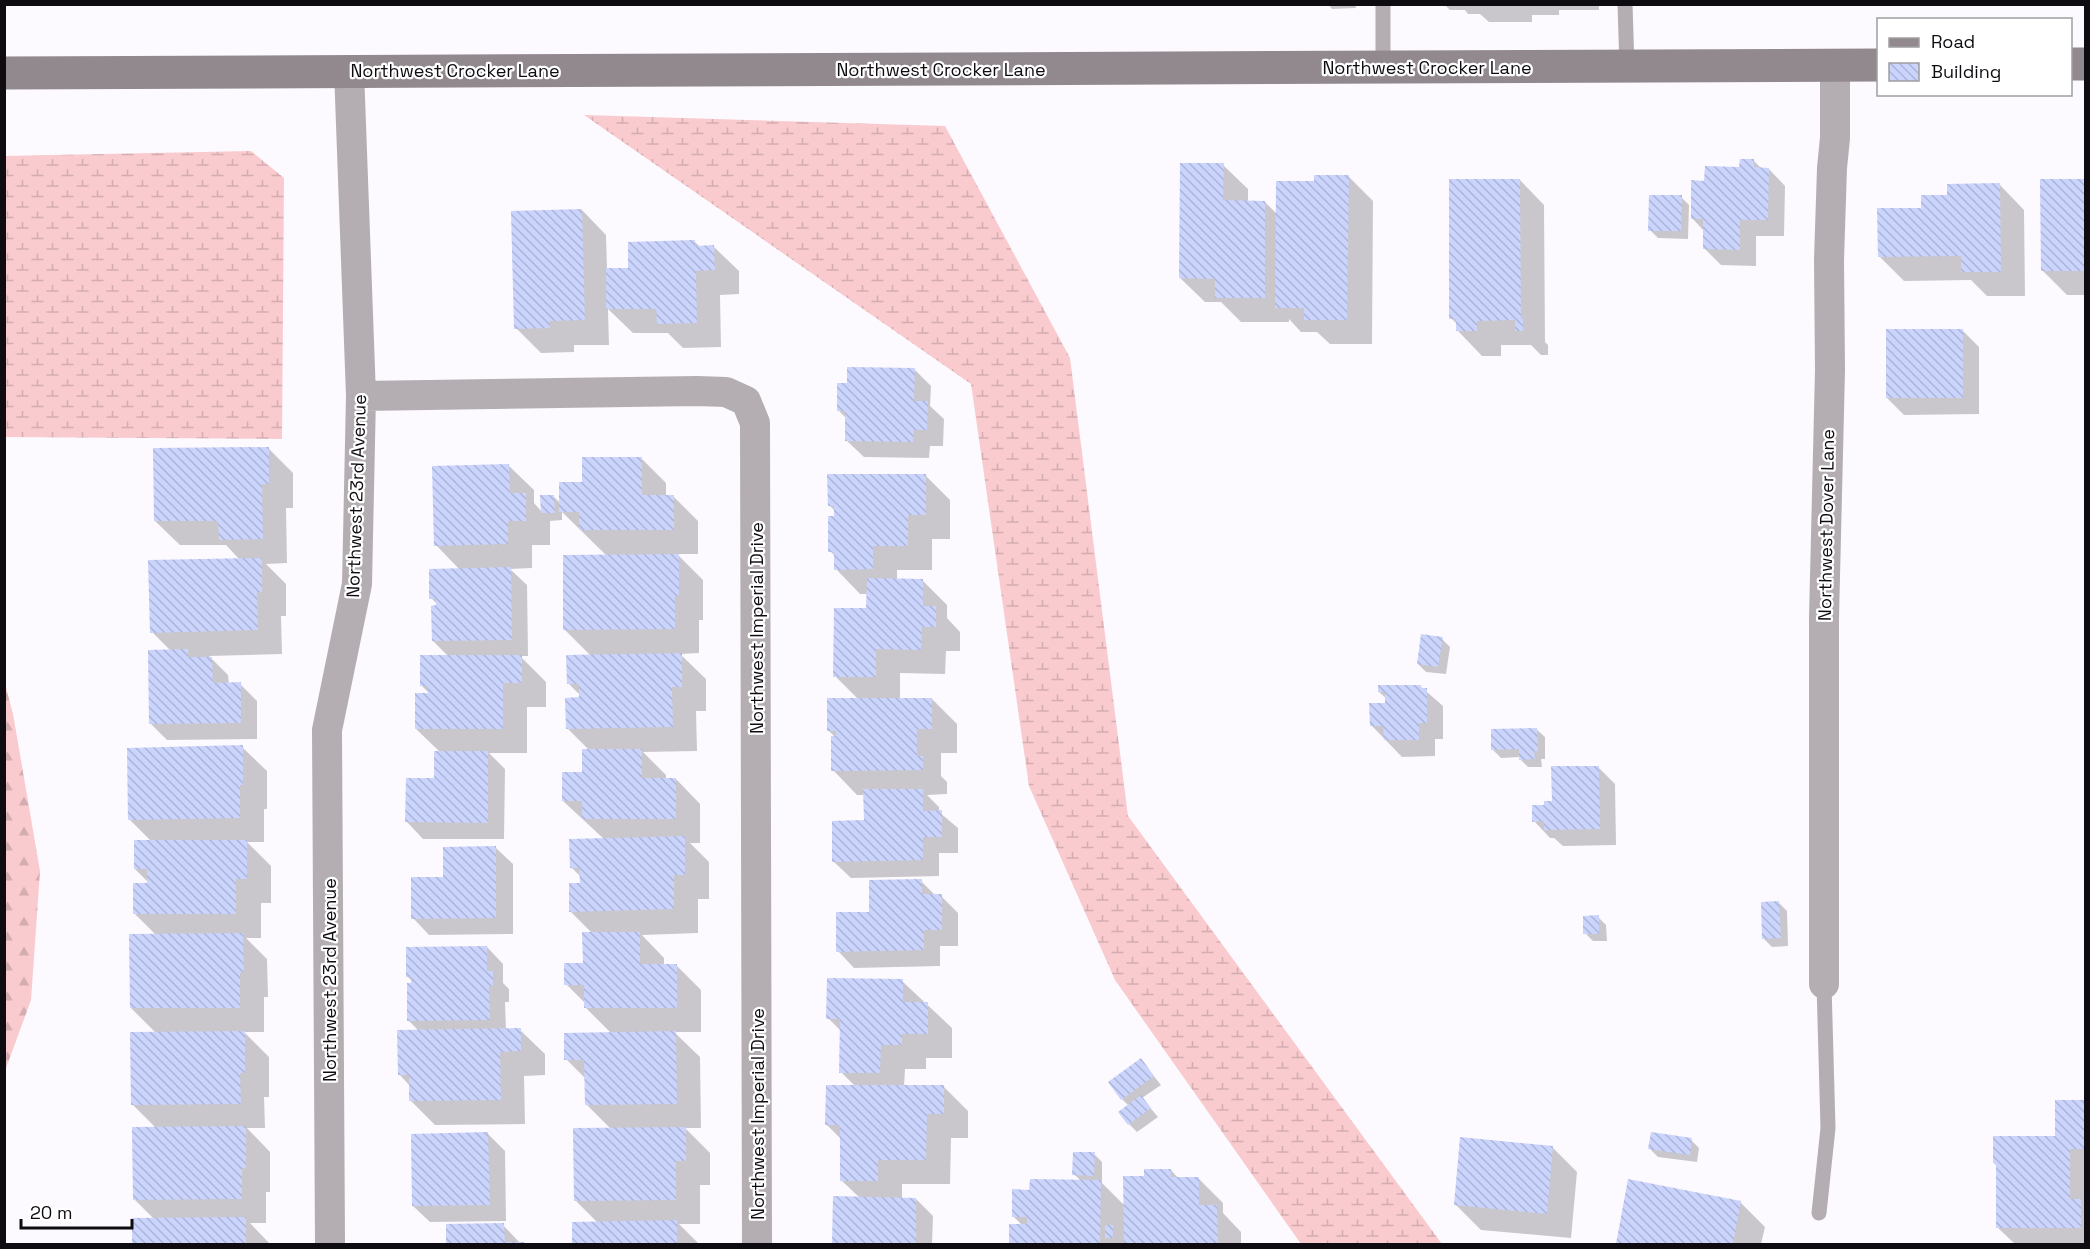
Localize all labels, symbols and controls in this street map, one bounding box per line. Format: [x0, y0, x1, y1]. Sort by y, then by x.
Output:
legend [1877, 18, 2072, 96]
text: Road [1931, 30, 1975, 53]
street label: Northwest Crocker Lane [1322, 56, 1532, 79]
street label: Northwest Crocker Lane [836, 58, 1046, 81]
street label: Northwest Crocker Lane [350, 59, 560, 82]
text: Building [1931, 60, 2001, 83]
street label: Northwest 23rd Avenue [341, 394, 371, 598]
street label: Northwest Dover Lane [1813, 429, 1839, 621]
street label: Northwest Imperial Drive [745, 522, 768, 734]
street label: Northwest 23rd Avenue [318, 878, 341, 1082]
street label: Northwest Imperial Drive [746, 1008, 769, 1220]
scale bar [21, 1192, 132, 1230]
text: 20 m [30, 1201, 73, 1224]

